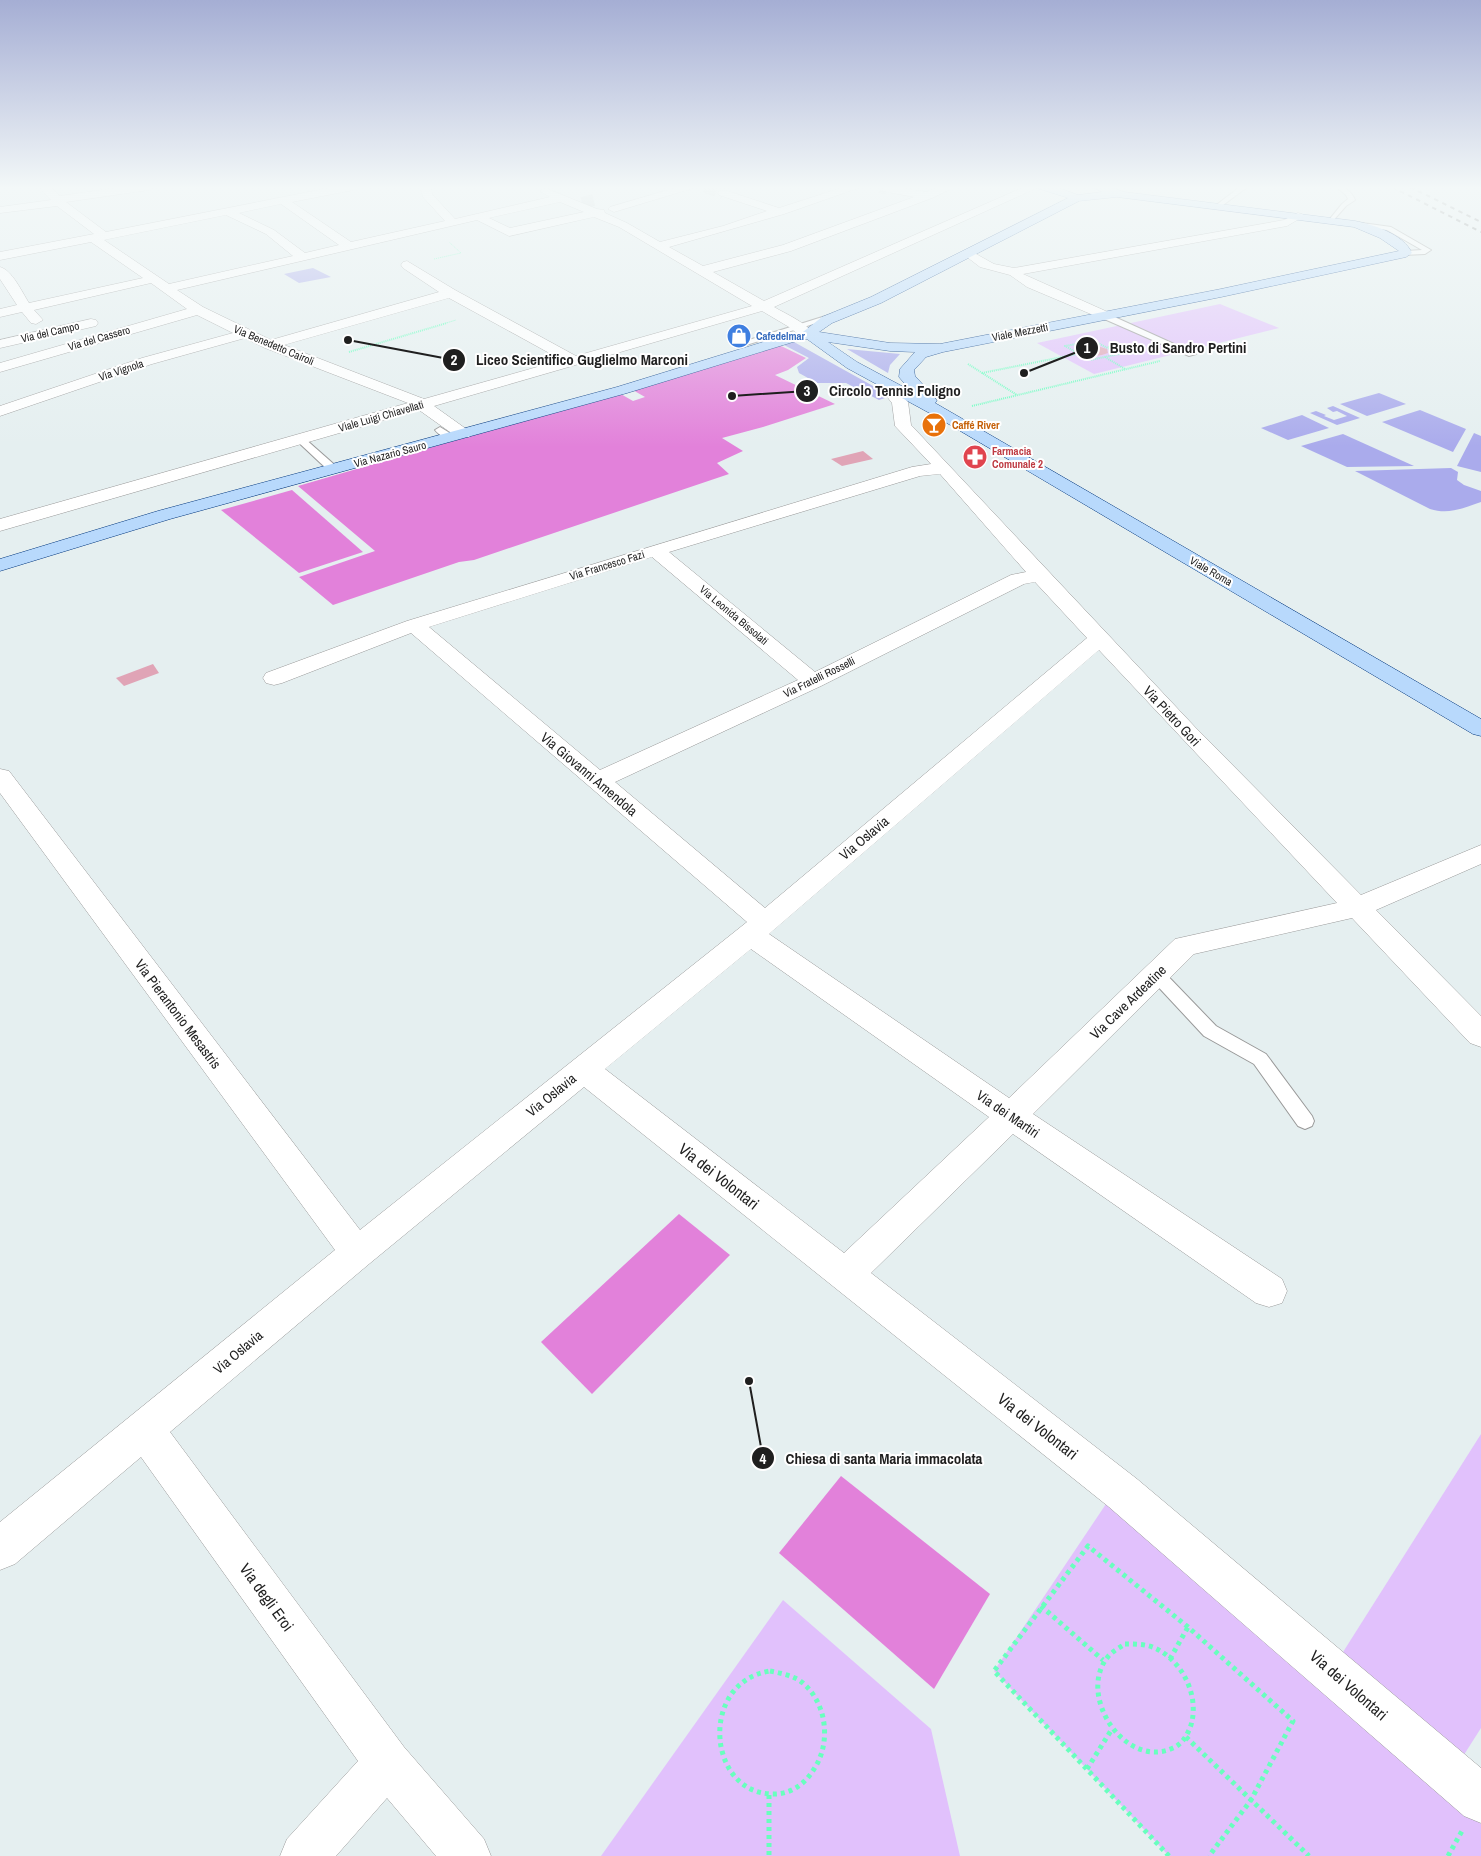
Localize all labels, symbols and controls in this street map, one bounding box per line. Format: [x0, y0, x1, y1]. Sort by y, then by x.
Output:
street label: Via del Campo [19, 318, 81, 346]
street label: Viale Mezzetti [991, 320, 1049, 344]
street label: Via del Cassero [66, 322, 132, 354]
street label: Via Benedetto Cairoli [232, 322, 316, 368]
shop icon: Cafedelmar [726, 323, 752, 349]
place label: Cafedelmar [756, 329, 806, 343]
callout: Busto di Sandro Pertini [1074, 333, 1256, 363]
text: 1 [1084, 337, 1091, 358]
text: Busto di Sandro Pertini [1110, 337, 1246, 358]
callout: Liceo Scientifico Guglielmo Marconi [441, 345, 698, 375]
text: 2 [451, 349, 458, 370]
text: Liceo Scientifico Guglielmo Marconi [476, 349, 688, 370]
street label: Via Vignola [97, 356, 145, 384]
callout: Circolo Tennis Foligno [794, 376, 971, 406]
text: 3 [804, 380, 811, 401]
text: Circolo Tennis Foligno [829, 380, 961, 401]
street label: Viale Luigi Chiavellati [337, 397, 425, 435]
bar icon: Caffé River [921, 412, 947, 438]
place label: Caffé River [952, 418, 1000, 432]
street label: Via Nazario Sauro [352, 438, 428, 470]
pharmacy icon: Farmacia Comunale 2 [962, 444, 988, 470]
place label: Farmacia Comunale 2 [992, 444, 1043, 471]
street label: Via Francesco Fazi [568, 547, 646, 583]
street label: Viale Roma [1187, 553, 1235, 589]
street label: Via Leonida Bissolati [697, 582, 771, 648]
street label: Via Fratelli Rosselli [781, 654, 857, 700]
street label: Via Pietro Gori [1139, 682, 1205, 750]
street label: Via Giovanni Amendola [537, 728, 642, 820]
street label: Via Oslavia [836, 812, 893, 864]
street label: Via Pierantonio Mesastris [131, 956, 225, 1073]
street label: Via Cave Ardeatine [1086, 961, 1170, 1043]
street label: Via Oslavia [522, 1069, 580, 1121]
street label: Via dei Martiri [973, 1086, 1043, 1142]
street label: Via dei Volontari [674, 1138, 764, 1214]
street label: Via Oslavia [210, 1326, 267, 1378]
street label: Via dei Volontari [993, 1388, 1083, 1464]
callout: Chiesa di santa Maria immacolata [751, 1443, 993, 1473]
text: 4 [760, 1448, 767, 1469]
text: Chiesa di santa Maria immacolata [786, 1448, 983, 1469]
street label: Via degli Eroi [235, 1558, 299, 1636]
street label: Via dei Volontari [1305, 1645, 1393, 1725]

